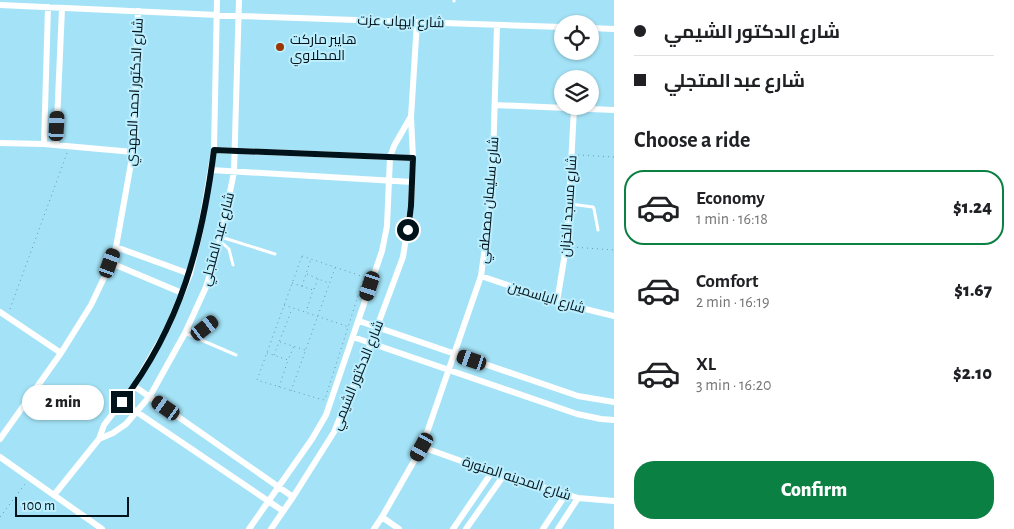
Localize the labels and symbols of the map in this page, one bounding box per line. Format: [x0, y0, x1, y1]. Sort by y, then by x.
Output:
street label: شارع ايهاب عزت [357, 13, 445, 32]
street label: شارع الدكتور احمد المهدي [124, 17, 150, 167]
place label: هايبر ماركت المحلاوي [290, 33, 357, 67]
marker: هايبر ماركت المحلاوي [274, 41, 286, 53]
car [48, 111, 65, 141]
street label: شارع سليمان مصطفي [476, 136, 506, 264]
street label: شارع مسجد الخزان [558, 155, 581, 258]
street label: شارع عبد المتجلي [199, 191, 241, 288]
route start [397, 219, 419, 241]
car [97, 246, 122, 280]
car [358, 269, 381, 303]
street label: شارع الياسمين [506, 280, 587, 317]
car [188, 313, 221, 343]
street label: شارع الدكتور الشيمي [330, 318, 390, 434]
car [455, 348, 488, 372]
callout: 2 min [22, 384, 104, 420]
route end [111, 391, 133, 413]
car [149, 393, 182, 423]
car [408, 430, 435, 464]
street label: شارع المدينه المنورة [460, 455, 573, 504]
scale bar [15, 494, 129, 517]

